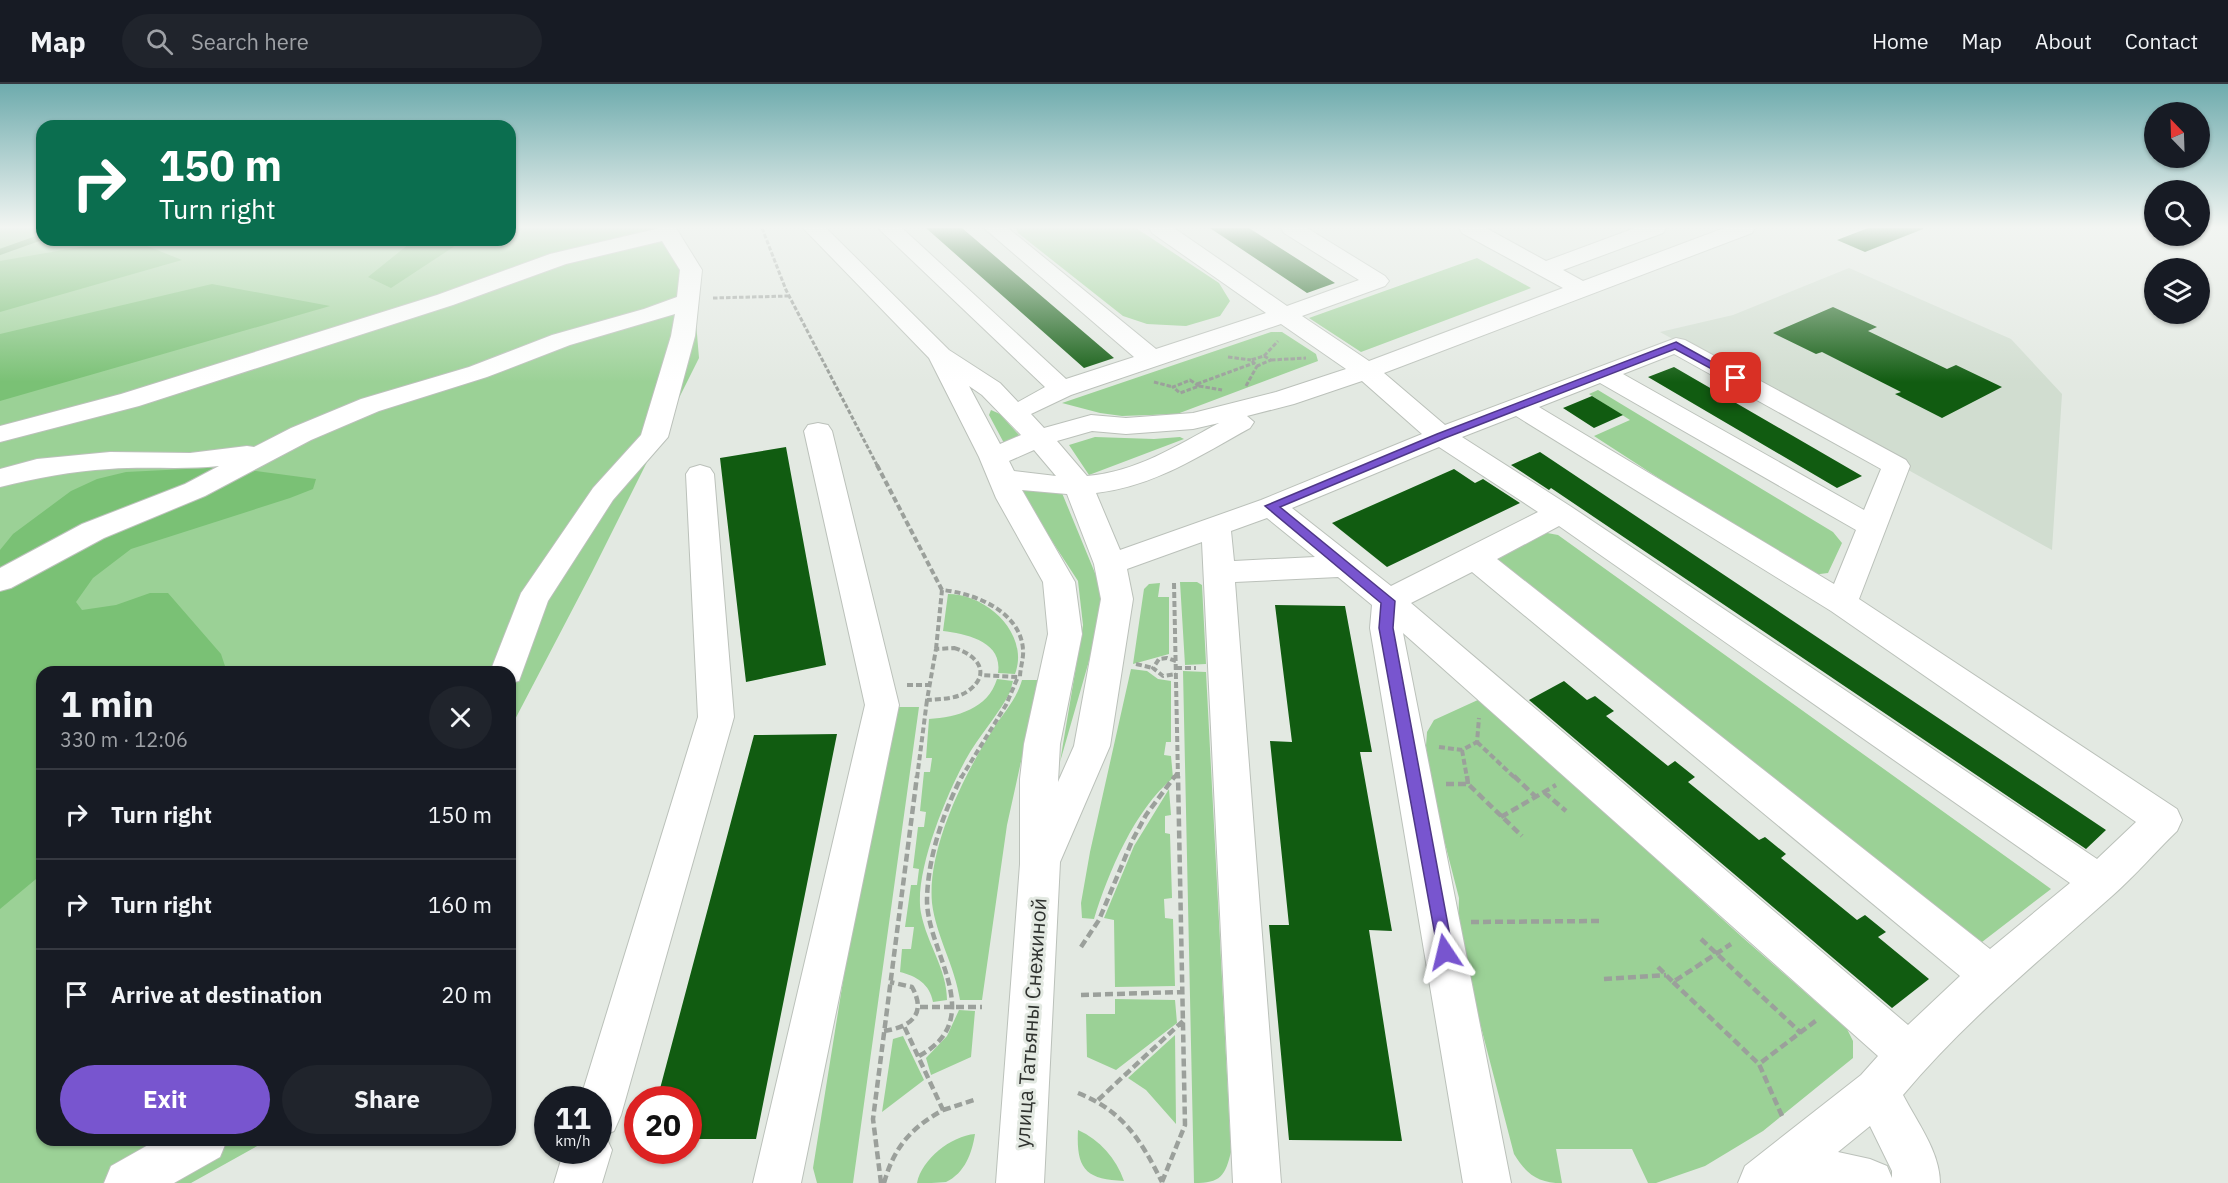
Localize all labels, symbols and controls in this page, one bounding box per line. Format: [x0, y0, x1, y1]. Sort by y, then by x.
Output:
search box [122, 14, 542, 68]
text: Map [30, 23, 86, 60]
icon: search [143, 25, 176, 58]
text: Search here [191, 27, 309, 56]
text: Home [1872, 27, 1929, 55]
text: Map [1962, 27, 2002, 55]
text: About [2035, 27, 2092, 55]
text: Contact [2125, 27, 2198, 55]
north arrow [2144, 102, 2210, 168]
map controls [2144, 102, 2210, 324]
text: 150 m [159, 138, 282, 193]
icon: right [60, 144, 138, 222]
button: search [2144, 180, 2210, 246]
text: Turn right [159, 191, 276, 226]
button: layers [2144, 258, 2210, 324]
pin [1710, 352, 1761, 403]
icon: arrive [1719, 361, 1752, 394]
text: 1 min [60, 680, 154, 727]
button: close [429, 686, 492, 749]
text: 330 m · 12:06 [60, 726, 188, 753]
icon: right [60, 798, 93, 831]
text: Turn right [111, 800, 212, 829]
text: 150 m [428, 800, 492, 829]
icon: right [60, 888, 93, 921]
text: Turn right [111, 890, 212, 919]
text: 160 m [428, 890, 492, 919]
street label: улица Татьяны Снежиной [1007, 897, 1053, 1149]
position arrow [1413, 920, 1477, 984]
icon: arrive [60, 978, 93, 1011]
text: Arrive at destination [111, 980, 322, 1009]
text: 20 m [441, 980, 492, 1009]
button: Exit [60, 1065, 270, 1134]
button: Share [282, 1065, 492, 1134]
speed limit sign: 20 [624, 1086, 702, 1164]
text: 11 [555, 1098, 591, 1137]
text: km/h [555, 1131, 591, 1150]

